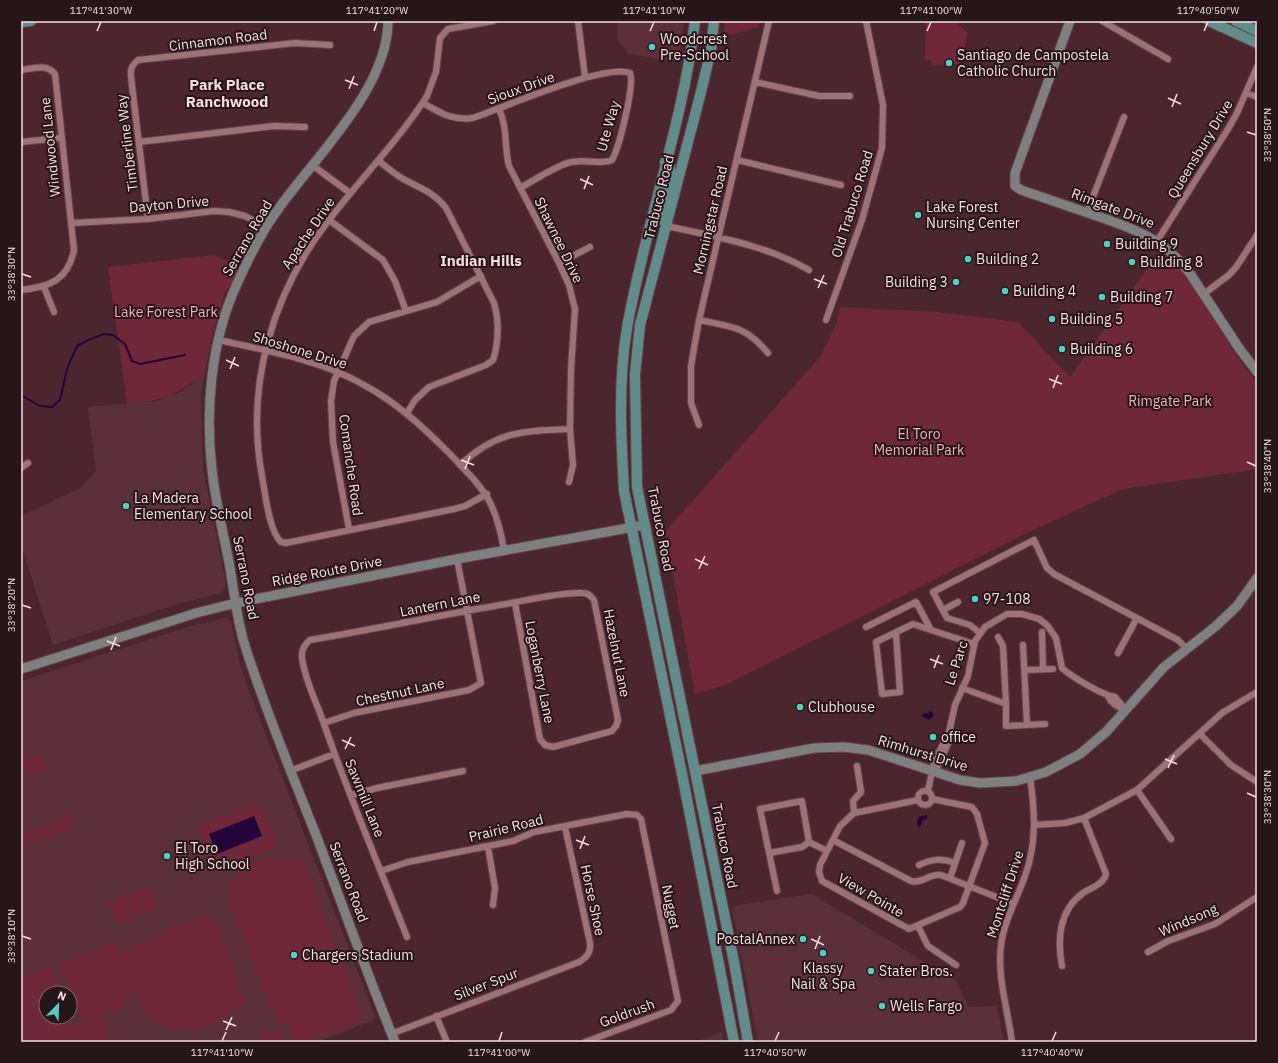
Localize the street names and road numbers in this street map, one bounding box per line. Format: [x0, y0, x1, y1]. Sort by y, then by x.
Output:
street label: Cinnamon Road [168, 25, 268, 55]
street label: Sioux Drive [485, 67, 557, 108]
street label: Timberline Way [112, 93, 142, 193]
street label: Windwood Lane [36, 96, 64, 198]
street label: Queensbury Drive [1163, 96, 1237, 202]
street label: Ute Way [592, 98, 624, 154]
street label: Old Trabuco Road [827, 148, 877, 260]
street label: Trabuco Road [640, 153, 678, 241]
street label: Morningstar Road [689, 164, 731, 276]
street label: Rimgate Drive [1069, 184, 1158, 232]
street label: Dayton Drive [128, 192, 210, 216]
street label: Apache Drive [277, 193, 339, 272]
street label: Shawnee Drive [530, 194, 588, 286]
street label: Serrano Road [218, 197, 276, 279]
street label: Shoshone Drive [251, 327, 350, 373]
street label: Comanche Road [335, 413, 367, 517]
street label: Trabuco Road [644, 485, 678, 573]
street label: Serrano Road [229, 535, 263, 621]
street label: Ridge Route Drive [270, 551, 384, 590]
street label: Lantern Lane [398, 587, 482, 621]
street label: Hazelnut Lane [600, 607, 634, 699]
street label: Loganberry Lane [521, 619, 559, 725]
street label: Le Parc [940, 638, 972, 688]
street label: Chestnut Lane [354, 674, 446, 710]
street label: Rimhurst Drive [876, 731, 970, 775]
street label: Sawmill Lane [341, 756, 389, 840]
street label: Trabuco Road [708, 802, 742, 890]
street label: Prairie Road [467, 810, 545, 846]
street label: Serrano Road [325, 839, 373, 925]
street label: Montcliff Drive [982, 848, 1028, 940]
street label: Horse Shoe [577, 863, 609, 938]
street label: View Pointe [835, 869, 908, 921]
street label: Nugget [658, 883, 684, 931]
street label: Windsong [1156, 899, 1221, 940]
street label: Silver Spur [451, 963, 521, 1005]
street label: Goldrush [597, 995, 657, 1031]

